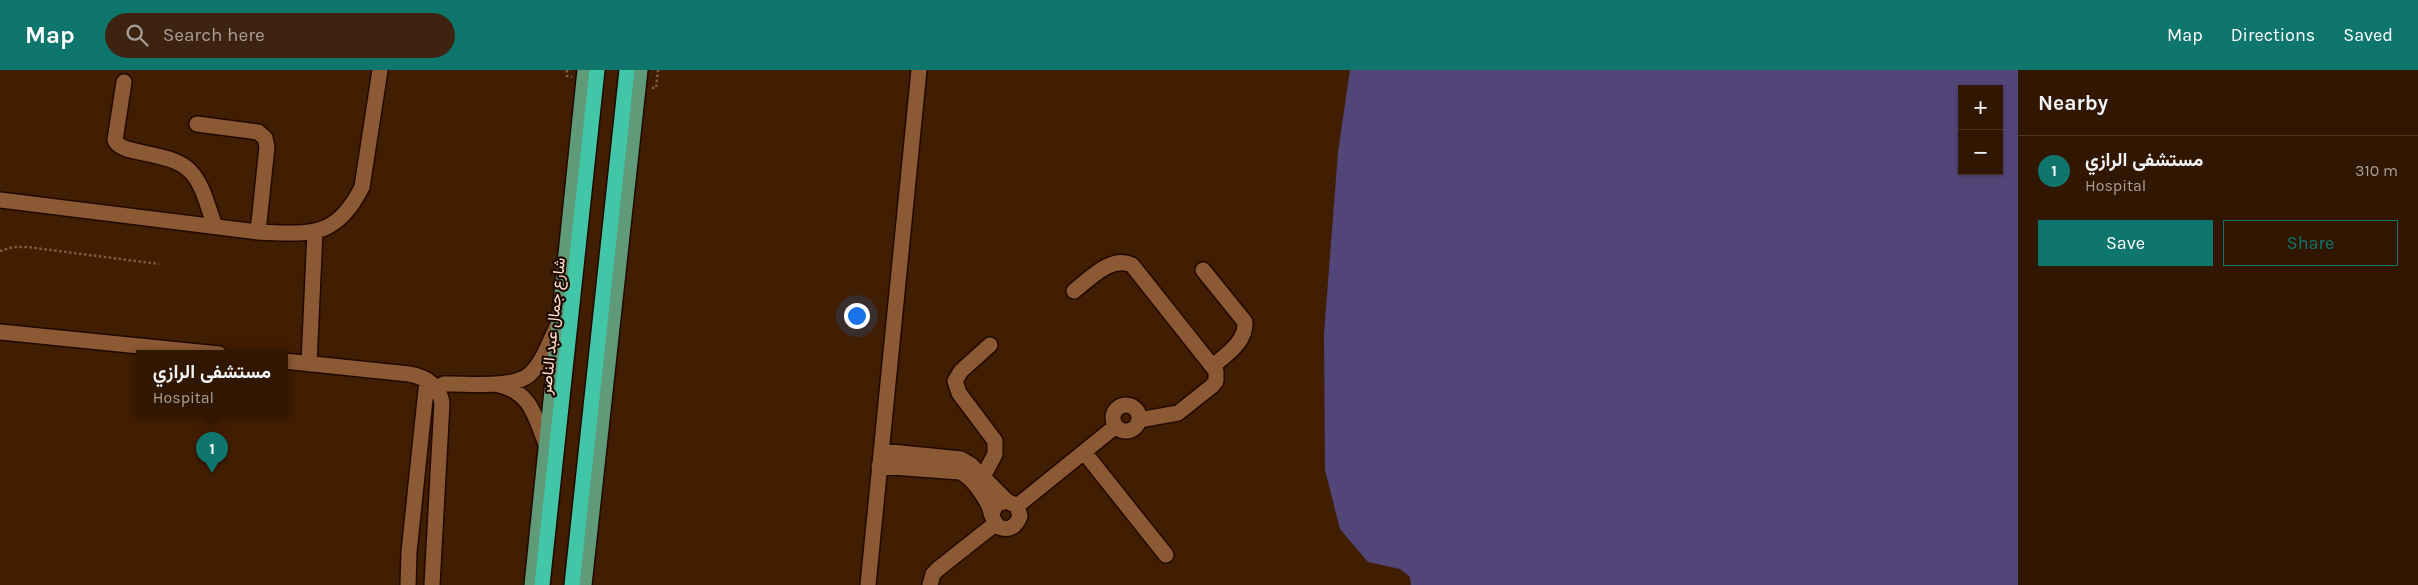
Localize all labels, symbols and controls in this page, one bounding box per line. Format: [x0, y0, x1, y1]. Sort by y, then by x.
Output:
search box [105, 13, 455, 58]
text: Map [25, 21, 75, 49]
icon: search [123, 21, 151, 49]
text: Search here [163, 24, 265, 46]
text: Map [2167, 24, 2203, 46]
text: Directions [2231, 24, 2315, 46]
text: Saved [2343, 24, 2393, 46]
map controls [1958, 85, 2003, 175]
button: + [1958, 85, 2003, 130]
text: Nearby [2038, 91, 2108, 115]
button: − [1958, 130, 2003, 175]
text: مستشفى الرازي [2085, 149, 2203, 171]
text: 1 [2051, 161, 2057, 180]
text: 310 m [2355, 161, 2398, 180]
text: Hospital [2085, 176, 2146, 195]
button: Save [2038, 220, 2213, 266]
button: Share [2223, 220, 2398, 266]
street label: شارع جمال عبد الناصر [536, 257, 571, 397]
your location [844, 303, 870, 329]
popup [136, 350, 288, 415]
text: مستشفى الرازي [153, 361, 271, 383]
text: Hospital [153, 388, 214, 407]
pin: 1 [196, 432, 228, 473]

